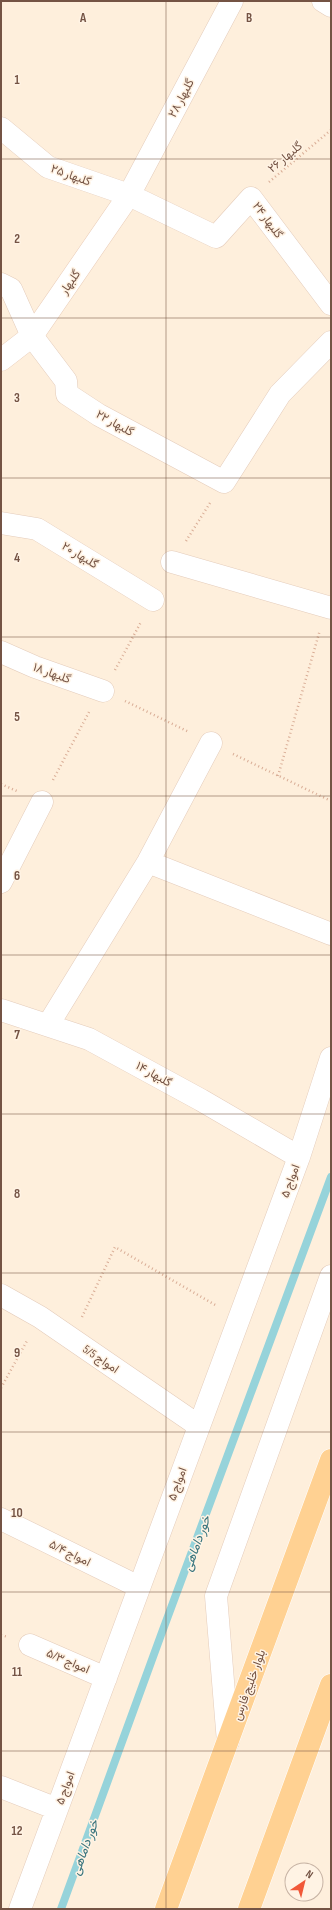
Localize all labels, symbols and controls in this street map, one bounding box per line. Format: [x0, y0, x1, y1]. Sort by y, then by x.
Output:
text: A [79, 10, 87, 26]
text: B [246, 10, 252, 26]
text: 1 [14, 72, 20, 88]
street label: گلبهار ۲۸ [165, 76, 198, 120]
street label: گلبهار ۲۶ [265, 139, 306, 176]
street label: گلبهار ۲۵ [49, 161, 93, 190]
street label: گلبهار ۲۴ [249, 199, 286, 241]
text: 2 [14, 231, 20, 247]
street label: گلبهار [56, 267, 84, 298]
text: 3 [14, 390, 20, 406]
street label: گلبهار ۲۲ [93, 407, 136, 440]
street label: گلبهار ۲۰ [59, 539, 101, 572]
text: 4 [14, 550, 20, 566]
street label: گلبهار ۱۸ [31, 660, 73, 687]
text: 5 [14, 709, 20, 725]
text: 6 [14, 868, 20, 884]
text: 7 [14, 1027, 20, 1043]
street label: گلبهار ۱۴ [133, 1058, 174, 1090]
street label: امواج ۵ [278, 1162, 304, 1200]
text: 8 [14, 1186, 20, 1202]
street label: امواج 5/5 [79, 1342, 122, 1378]
text: 9 [14, 1345, 20, 1361]
street label: امواج ۵ [165, 1465, 191, 1503]
text: 10 [11, 1505, 23, 1521]
water label: خور داماهی [179, 1512, 215, 1573]
street label: امواج ۵/۴ [46, 1537, 93, 1571]
street label: امواج ۵/۳ [43, 1646, 92, 1678]
street label: بلوار خلیج فارس [230, 1648, 270, 1723]
text: 11 [12, 1664, 22, 1680]
street label: امواج ۵ [53, 1769, 79, 1807]
water label: خور داماهی [67, 1816, 103, 1877]
text: 12 [12, 1823, 23, 1839]
north arrow [284, 1862, 324, 1902]
text: N [303, 1867, 316, 1881]

